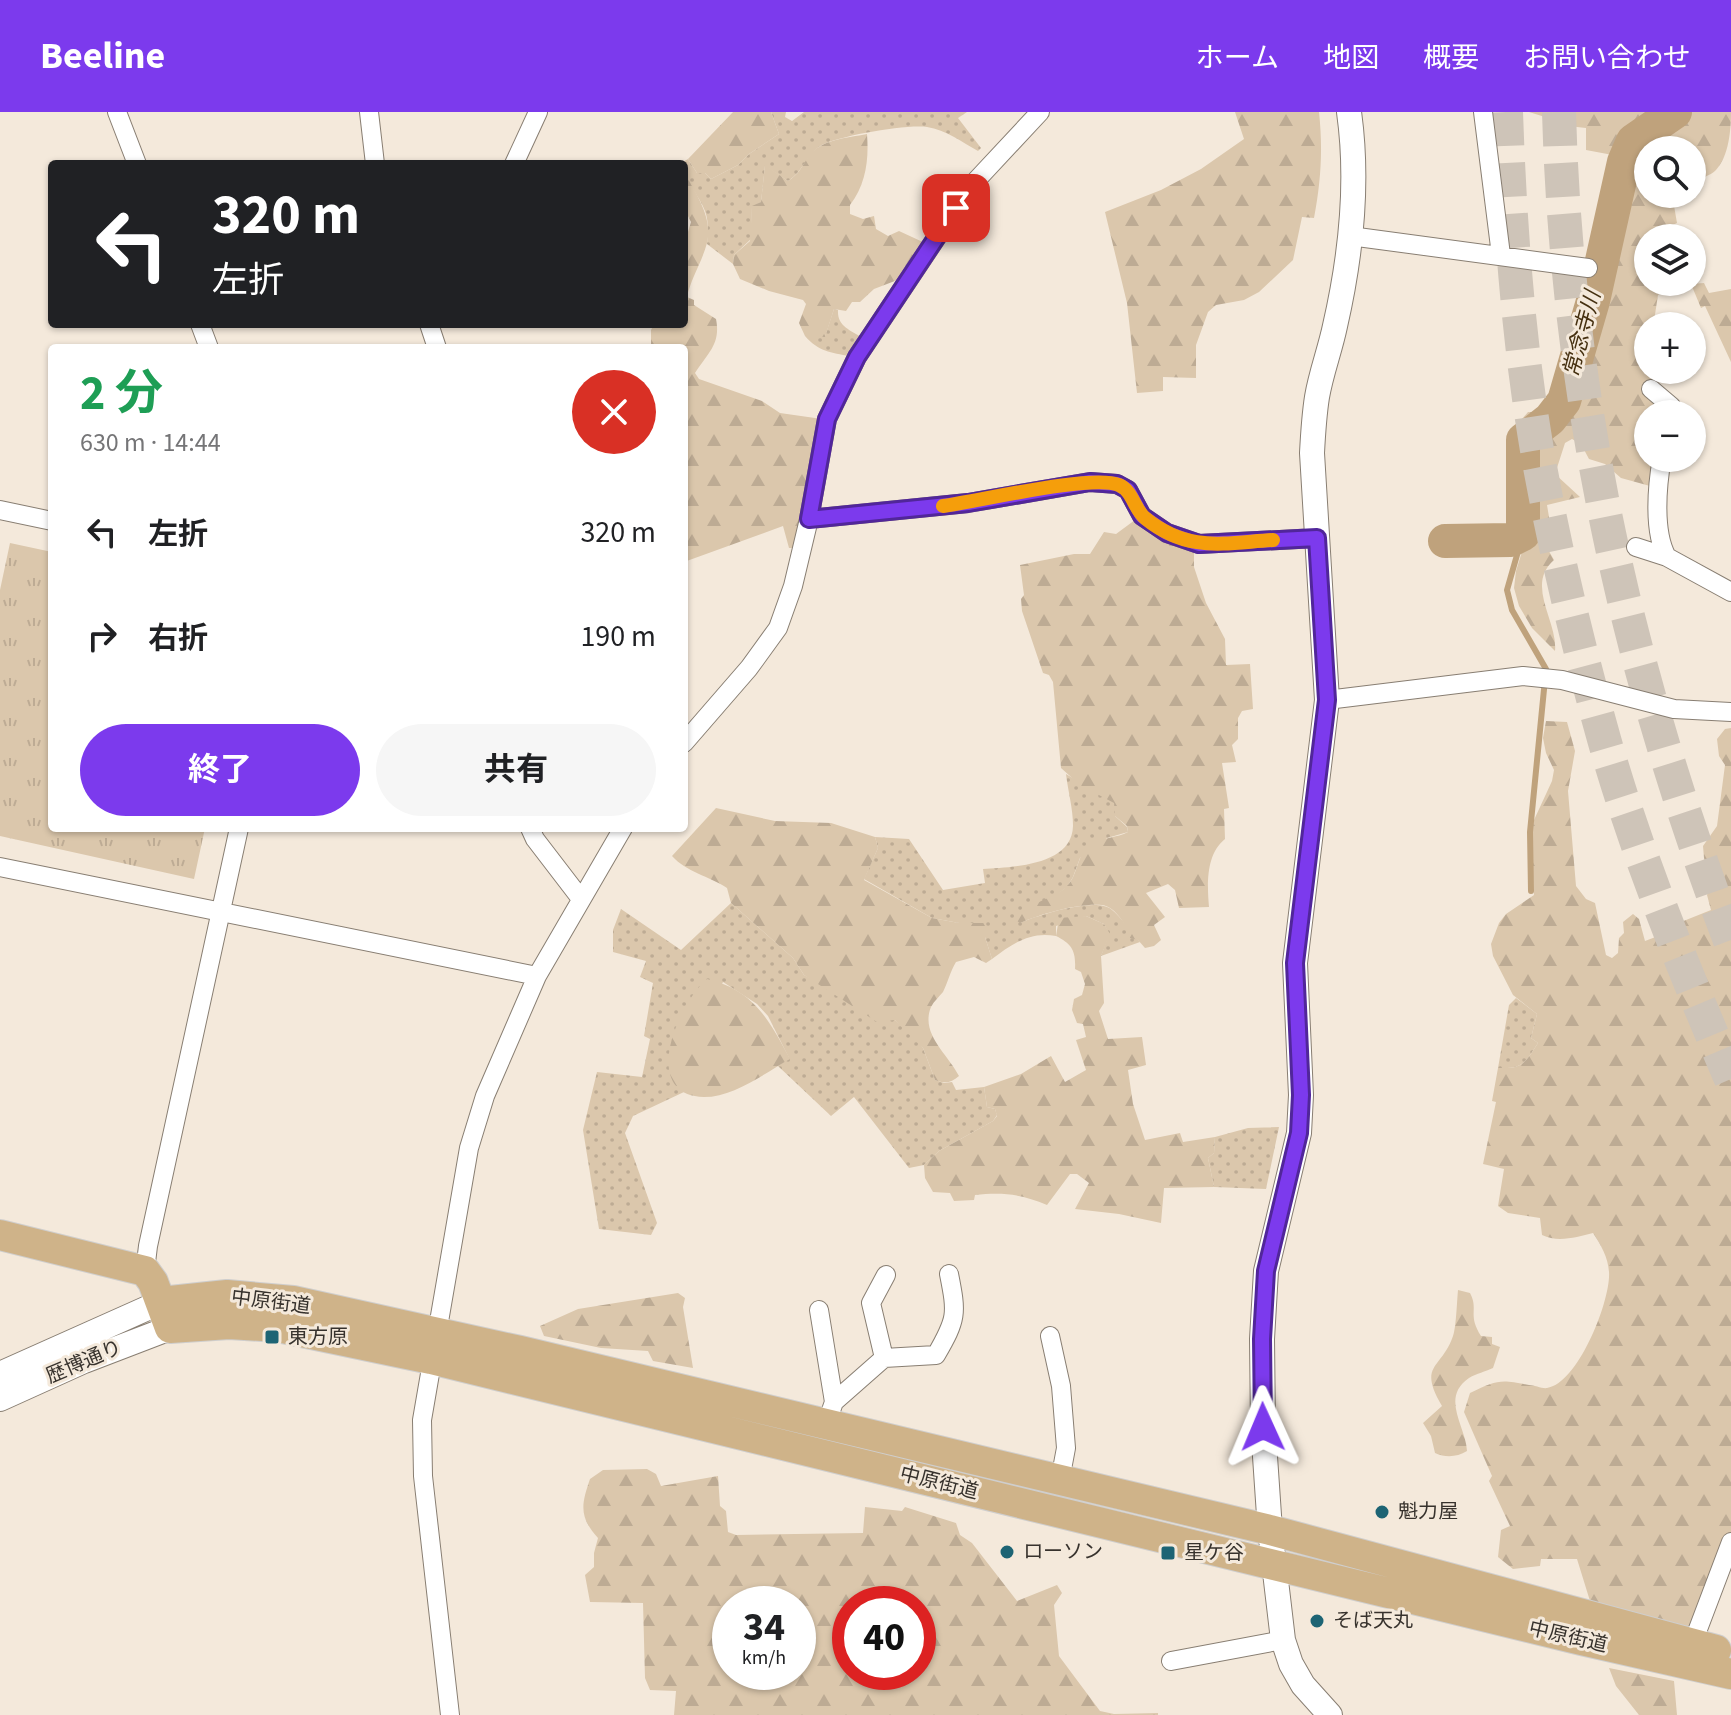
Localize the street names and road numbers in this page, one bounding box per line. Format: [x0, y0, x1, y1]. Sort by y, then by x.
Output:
street label: 中原街道 [230, 1283, 312, 1321]
street label: 歴博通り [42, 1333, 126, 1391]
street label: 中原街道 [897, 1460, 981, 1506]
street label: 中原街道 [1526, 1614, 1610, 1660]

